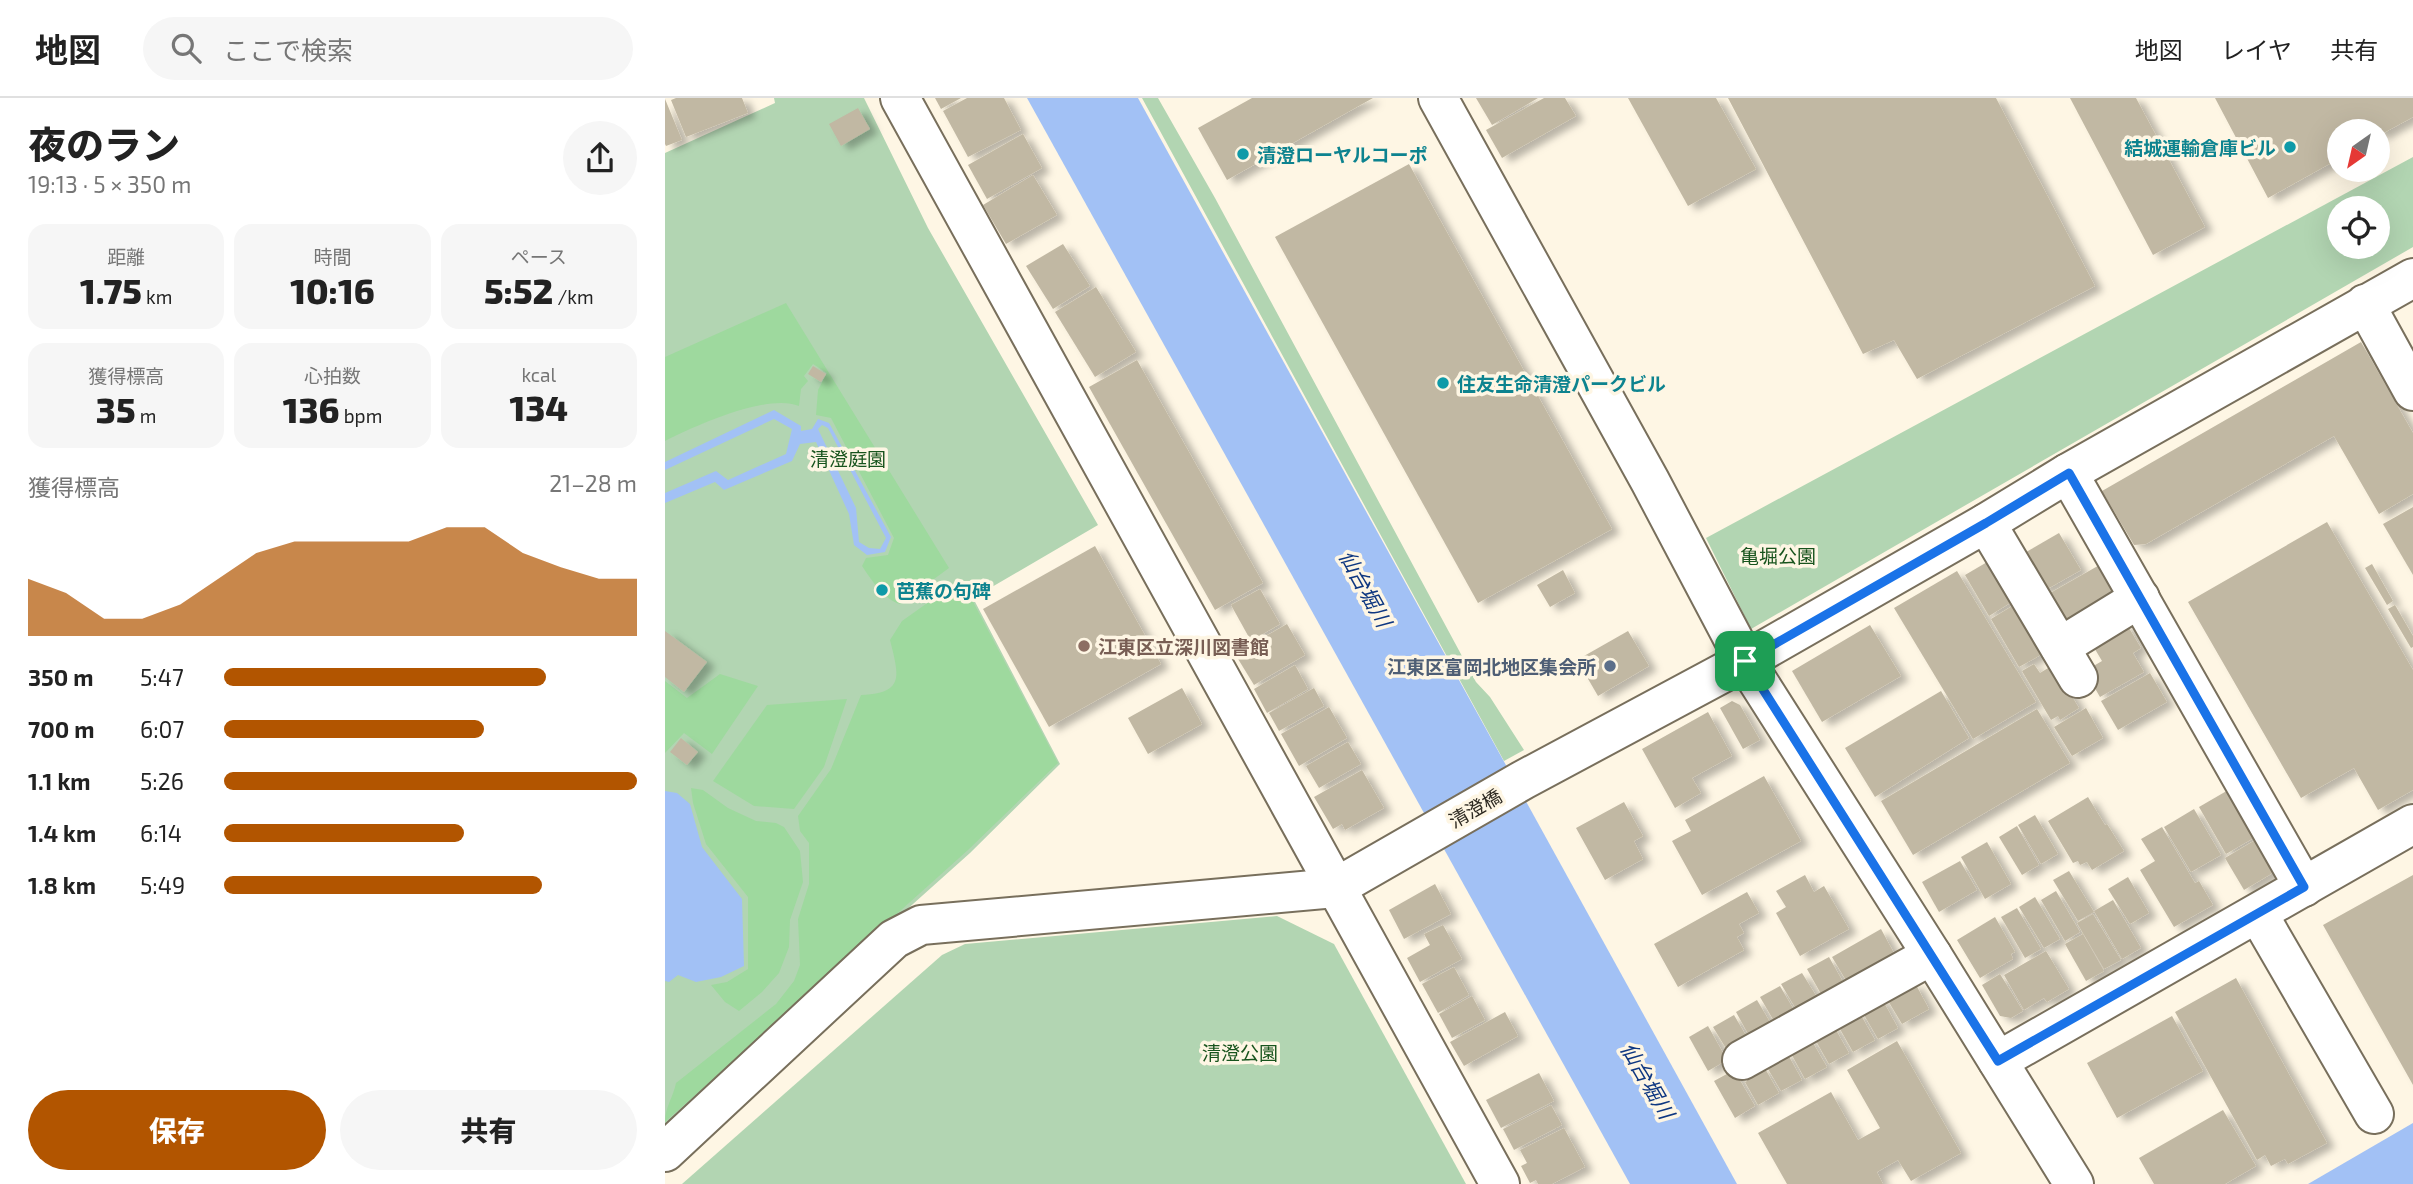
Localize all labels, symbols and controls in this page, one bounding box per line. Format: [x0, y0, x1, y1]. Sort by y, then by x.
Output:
search box [143, 17, 633, 80]
text: 地図 [35, 29, 101, 69]
icon: search [167, 29, 205, 67]
text: ここで検索 [223, 34, 353, 65]
text: 地図 [2135, 35, 2183, 64]
text: レイヤ [2221, 35, 2292, 64]
text: 共有 [2330, 35, 2378, 64]
north arrow [2327, 119, 2391, 182]
map controls [2327, 119, 2390, 259]
text: 夜のラン [28, 121, 180, 167]
button: share [563, 121, 637, 195]
place label: 結城運輸倉庫ビル [2124, 136, 2276, 159]
marker: 結城運輸倉庫ビル [2282, 139, 2298, 155]
place label: 清澄ローヤルコーポ [1257, 143, 1428, 166]
marker: 清澄ローヤルコーポ [1235, 146, 1251, 162]
text: 19:13 · 5 × 350 m [28, 170, 191, 198]
button: locate [2327, 196, 2390, 259]
text: 距離 [107, 245, 145, 268]
text: 時間 [313, 245, 352, 268]
text: ペース [511, 245, 567, 268]
text: 1.75 [80, 269, 142, 311]
text: 10:16 [290, 269, 375, 311]
text: 5:52 [484, 269, 553, 311]
text: km [142, 285, 172, 308]
text: /km [553, 285, 594, 308]
text: kcal [521, 363, 556, 386]
text: 獲得標高 [88, 364, 164, 387]
text: 心拍数 [304, 364, 361, 387]
place label: 住友生命清澄パークビル [1457, 372, 1666, 395]
marker: 住友生命清澄パークビル [1435, 375, 1451, 391]
text: 134 [510, 386, 568, 428]
text: 35 [96, 388, 136, 430]
text: 136 [283, 388, 340, 430]
text: m [136, 404, 156, 427]
text: bpm [340, 404, 382, 427]
park label: 清澄庭園 [810, 447, 886, 470]
text: 21–28 m [549, 469, 637, 497]
text: 獲得標高 [28, 473, 120, 501]
park label: 亀堀公園 [1740, 544, 1816, 567]
water label: 仙台堀川 [1335, 545, 1398, 633]
place label: 芭蕉の句碑 [896, 579, 991, 602]
marker: 芭蕉の句碑 [874, 582, 890, 598]
pin [1715, 631, 1775, 691]
place label: 江東区立深川図書館 [1098, 635, 1269, 658]
marker: 江東区立深川図書館 [1076, 638, 1092, 654]
icon: arrive [1726, 642, 1764, 680]
place label: 江東区富岡北地区集会所 [1387, 655, 1596, 678]
marker: 江東区富岡北地区集会所 [1602, 658, 1618, 674]
text: 350 m [28, 663, 93, 691]
text: 5:47 [140, 663, 184, 691]
text: 700 m [28, 715, 94, 743]
text: 6:07 [140, 715, 184, 743]
text: 1.1 km [28, 767, 91, 795]
text: 5:26 [140, 767, 184, 795]
street label: 清澄橋 [1445, 784, 1505, 832]
text: 1.4 km [28, 819, 96, 847]
text: 6:14 [140, 819, 182, 847]
text: 1.8 km [28, 871, 96, 899]
text: 5:49 [140, 871, 185, 899]
water label: 仙台堀川 [1616, 1037, 1681, 1124]
park label: 清澄公園 [1202, 1041, 1278, 1064]
button: 保存 [28, 1090, 326, 1170]
button: 共有 [340, 1090, 637, 1170]

